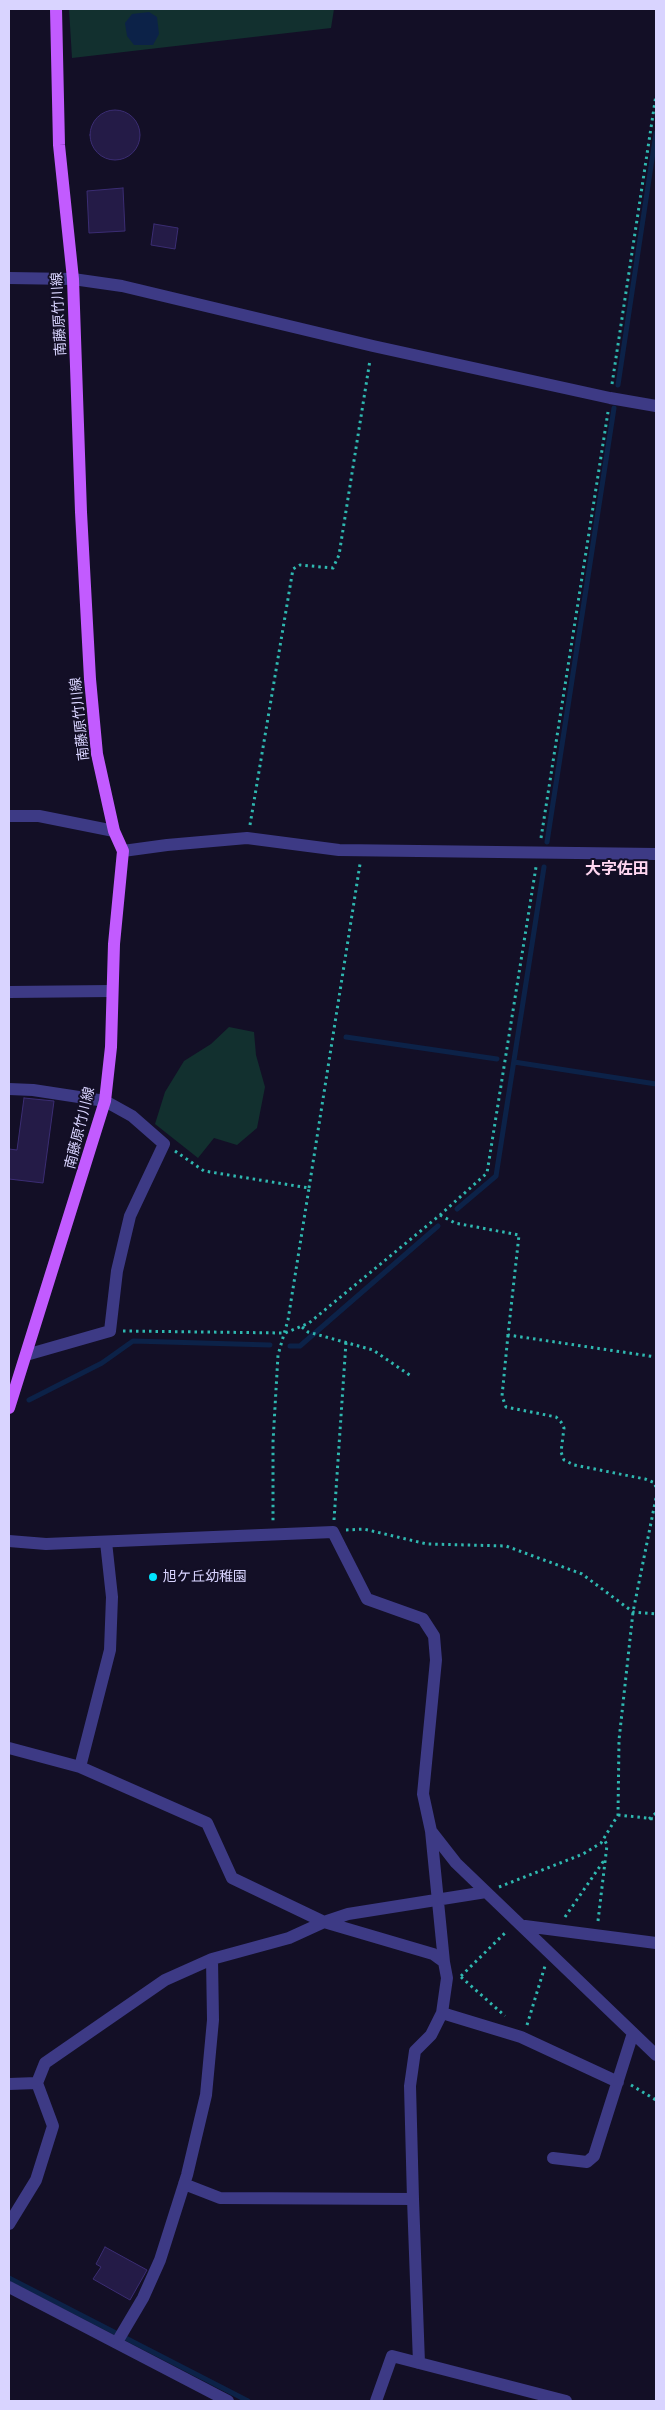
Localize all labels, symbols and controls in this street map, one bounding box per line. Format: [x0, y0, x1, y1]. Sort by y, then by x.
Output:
street label: 南藤原竹川線 [48, 272, 70, 356]
street label: 南藤原竹川線 [67, 676, 93, 762]
district label: 大字佐田 [585, 859, 649, 879]
street label: 南藤原竹川線 [62, 1085, 98, 1171]
place label: 旭ケ丘幼稚園 [163, 1569, 247, 1585]
marker: 旭ケ丘幼稚園 [147, 1571, 159, 1583]

